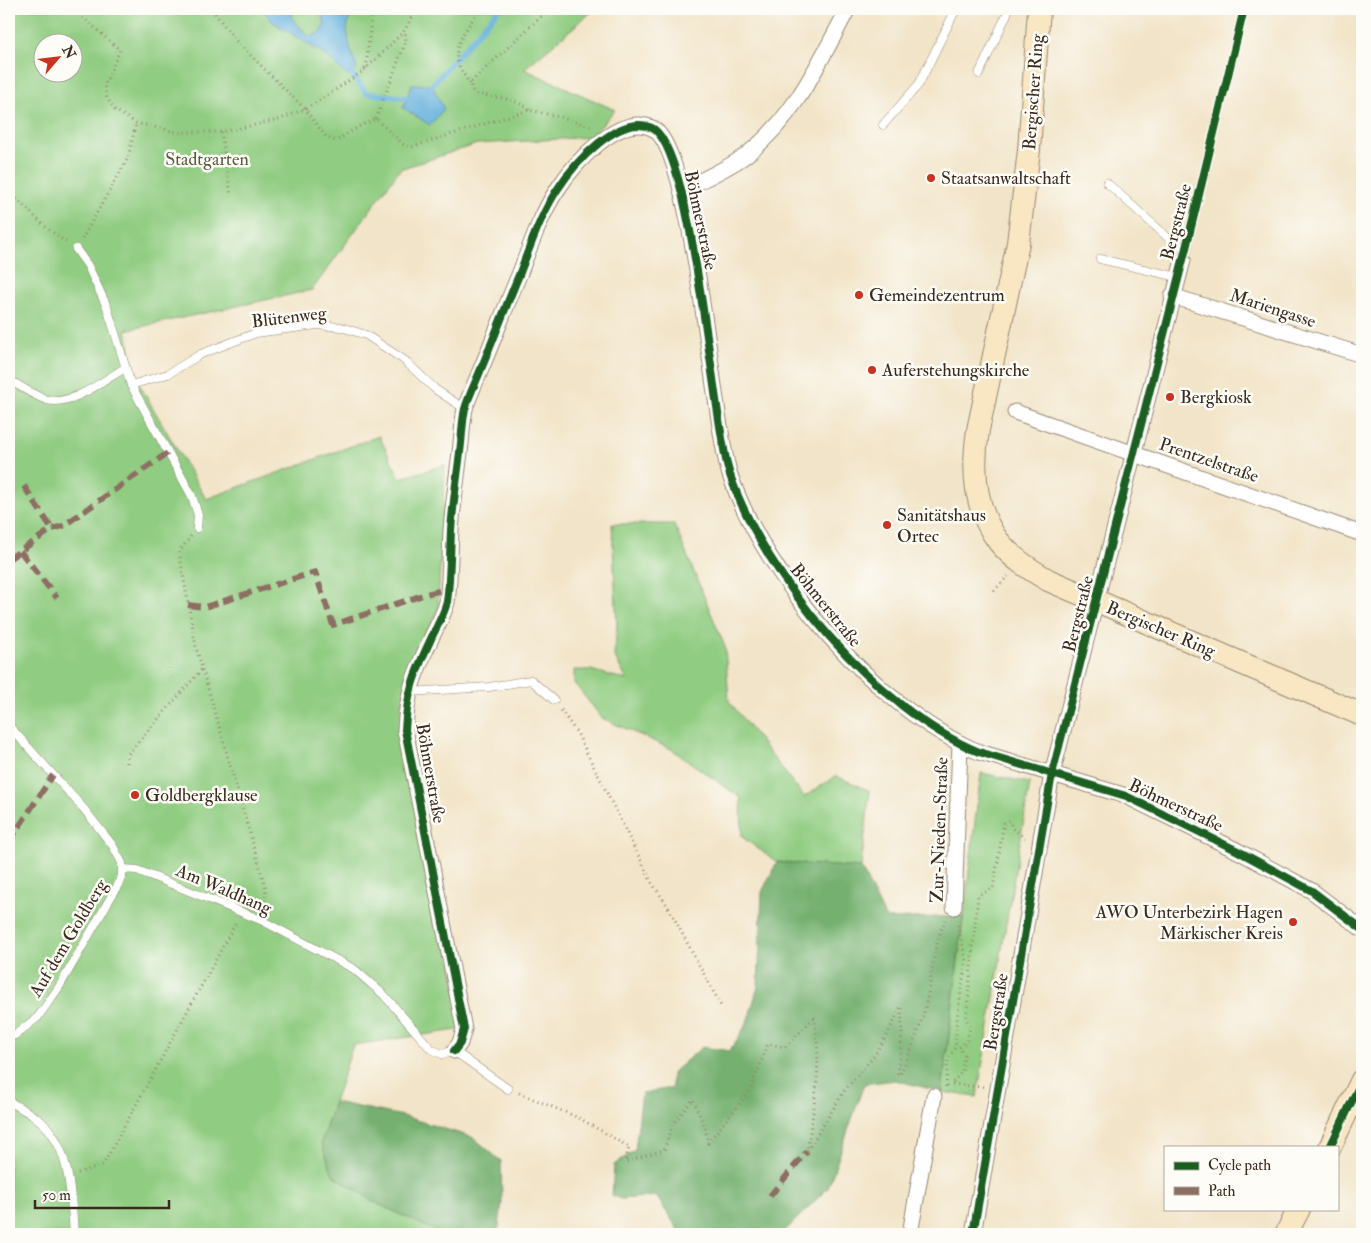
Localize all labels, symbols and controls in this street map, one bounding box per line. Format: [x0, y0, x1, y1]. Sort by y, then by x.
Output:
north arrow [32, 32, 82, 82]
street label: Bergischer Ring [1018, 32, 1049, 151]
text: N [58, 42, 80, 62]
park label: Stadtgarten [165, 148, 249, 171]
place label: Staatsanwaltschaft [941, 167, 1071, 190]
street label: Böhmerstraße [679, 168, 722, 272]
marker: Staatsanwaltschaft [925, 172, 937, 184]
street label: Bergstraße [1156, 181, 1197, 263]
place label: Gemeindezentrum [869, 284, 1005, 307]
street label: Mariengasse [1227, 284, 1319, 333]
marker: Gemeindezentrum [853, 289, 865, 301]
street label: Blütenweg [250, 301, 329, 333]
place label: Auferstehungskirche [881, 359, 1030, 382]
marker: Auferstehungskirche [866, 364, 878, 376]
place label: Bergkiosk [1180, 386, 1252, 409]
marker: Bergkiosk [1164, 391, 1176, 403]
street label: Prentzelstraße [1156, 433, 1262, 488]
place label: Sanitätshaus Ortec [897, 504, 986, 548]
marker: Sanitätshaus Ortec [881, 519, 893, 531]
street label: Böhmerstraße [785, 559, 867, 652]
street label: Bergstraße [1058, 573, 1099, 655]
street label: Bergischer Ring [1103, 596, 1220, 663]
street label: Böhmerstraße [410, 721, 451, 825]
street label: Zur-Nieden-Straße [925, 756, 954, 903]
street label: Böhmerstraße [1125, 774, 1227, 837]
place label: Goldbergklause [145, 784, 258, 807]
marker: Goldbergklause [129, 789, 141, 801]
street label: Am Waldhang [172, 859, 276, 920]
street label: Auf dem Goldberg [24, 874, 113, 1002]
place label: AWO Unterbezirk Hagen Märkischer Kreis [1095, 901, 1283, 945]
marker: AWO Unterbezirk Hagen Märkischer Kreis [1287, 916, 1299, 928]
street label: Bergstraße [979, 971, 1014, 1052]
legend [1164, 1146, 1338, 1210]
text: Cycle path [1208, 1156, 1271, 1176]
scale bar [35, 1178, 169, 1210]
text: Path [1208, 1182, 1235, 1201]
text: 50 m [42, 1186, 71, 1205]

